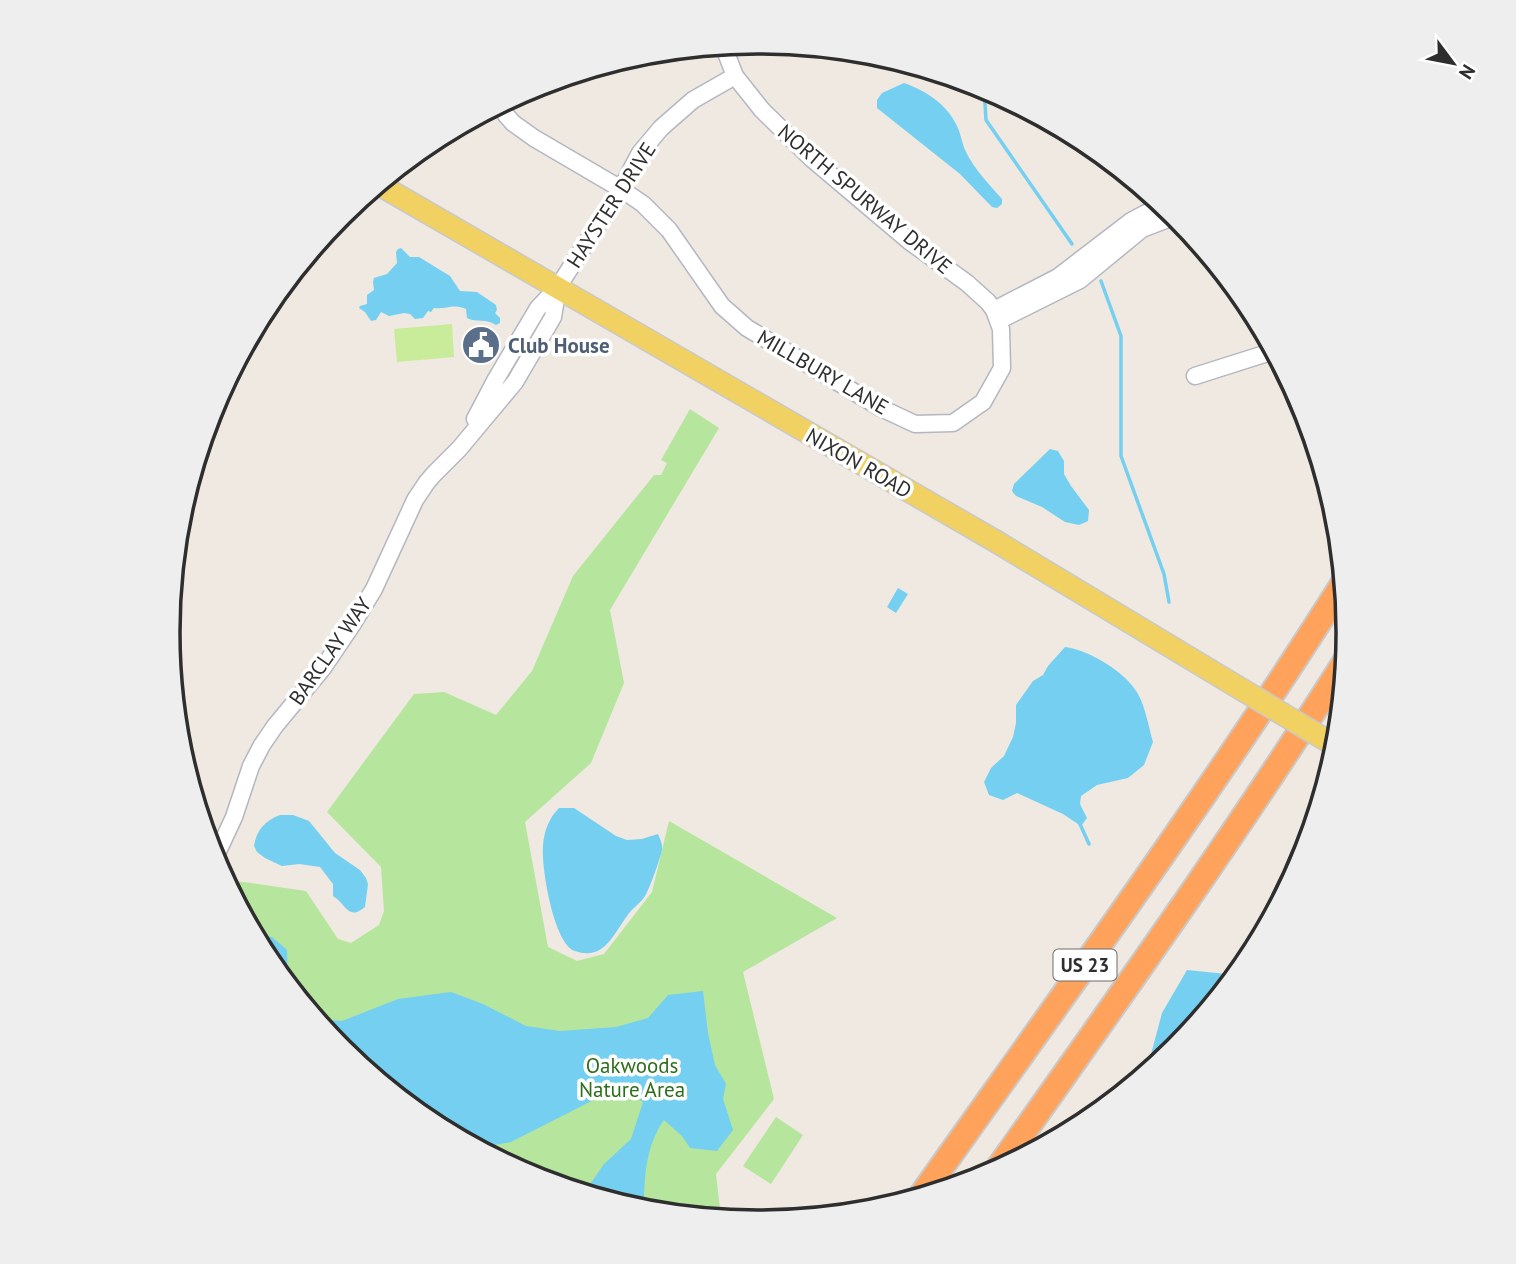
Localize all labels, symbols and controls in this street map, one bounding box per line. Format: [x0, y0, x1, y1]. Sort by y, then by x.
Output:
north arrow [1418, 28, 1488, 98]
text: N [1454, 60, 1481, 84]
street label: NORTH SPURWAY DRIVE [772, 118, 958, 280]
street label: HAYSTER DRIVE [560, 137, 662, 273]
public building icon: Club House [460, 324, 502, 366]
street label: MILLBURY LANE [753, 324, 893, 420]
place label: Club House [508, 332, 610, 359]
street label: NIXON ROAD [801, 422, 917, 504]
street label: BARCLAY WAY [283, 592, 377, 710]
road number: US 23 [1054, 950, 1116, 981]
park label: Oakwoods Nature Area [579, 1052, 685, 1103]

